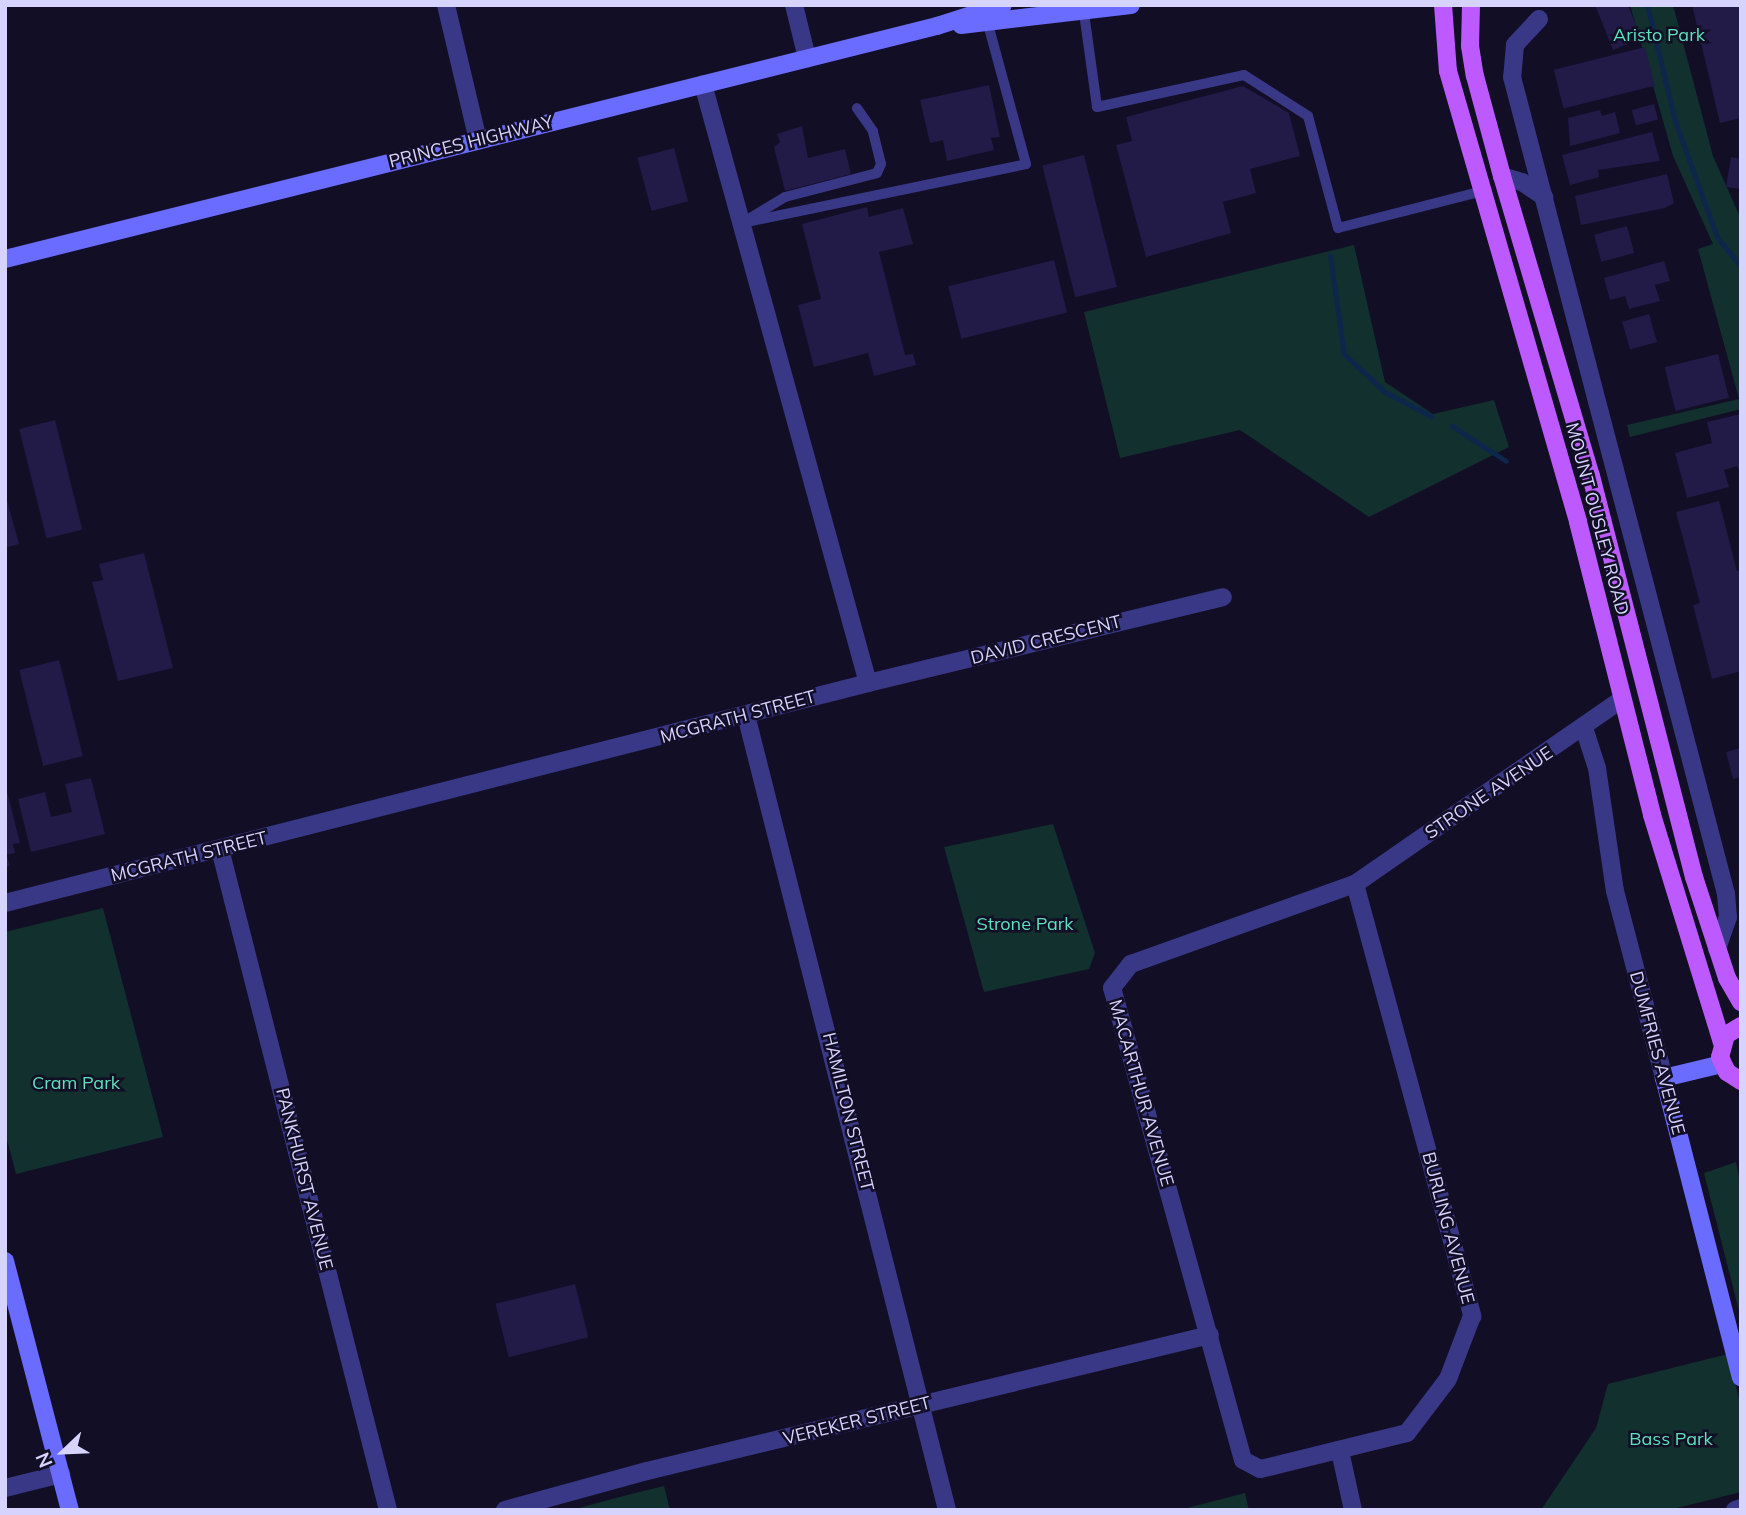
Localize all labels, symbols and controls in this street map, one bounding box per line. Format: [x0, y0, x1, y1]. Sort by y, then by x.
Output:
park label: Aristo Park [1613, 24, 1705, 46]
street label: PRINCES HIGHWAY [387, 111, 555, 173]
street label: MOUNT OUSLEY ROAD [1561, 420, 1633, 618]
street label: DAVID CRESCENT [968, 611, 1124, 669]
street label: MCGRATH STREET [658, 686, 818, 748]
street label: STRONE AVENUE [1421, 742, 1557, 844]
street label: MCGRATH STREET [109, 827, 269, 887]
park label: Strone Park [976, 913, 1074, 935]
street label: DUMFRIES AVENUE [1625, 969, 1689, 1137]
street label: MACARTHUR AVENUE [1104, 997, 1178, 1189]
street label: HAMILTON STREET [818, 1030, 878, 1194]
park label: Cram Park [32, 1072, 120, 1094]
street label: PANKHURST AVENUE [271, 1086, 337, 1272]
street label: BURLING AVENUE [1417, 1150, 1479, 1306]
street label: VEREKER STREET [781, 1392, 933, 1450]
north arrow [28, 1417, 98, 1487]
park label: Bass Park [1629, 1428, 1713, 1450]
text: N [30, 1449, 58, 1472]

